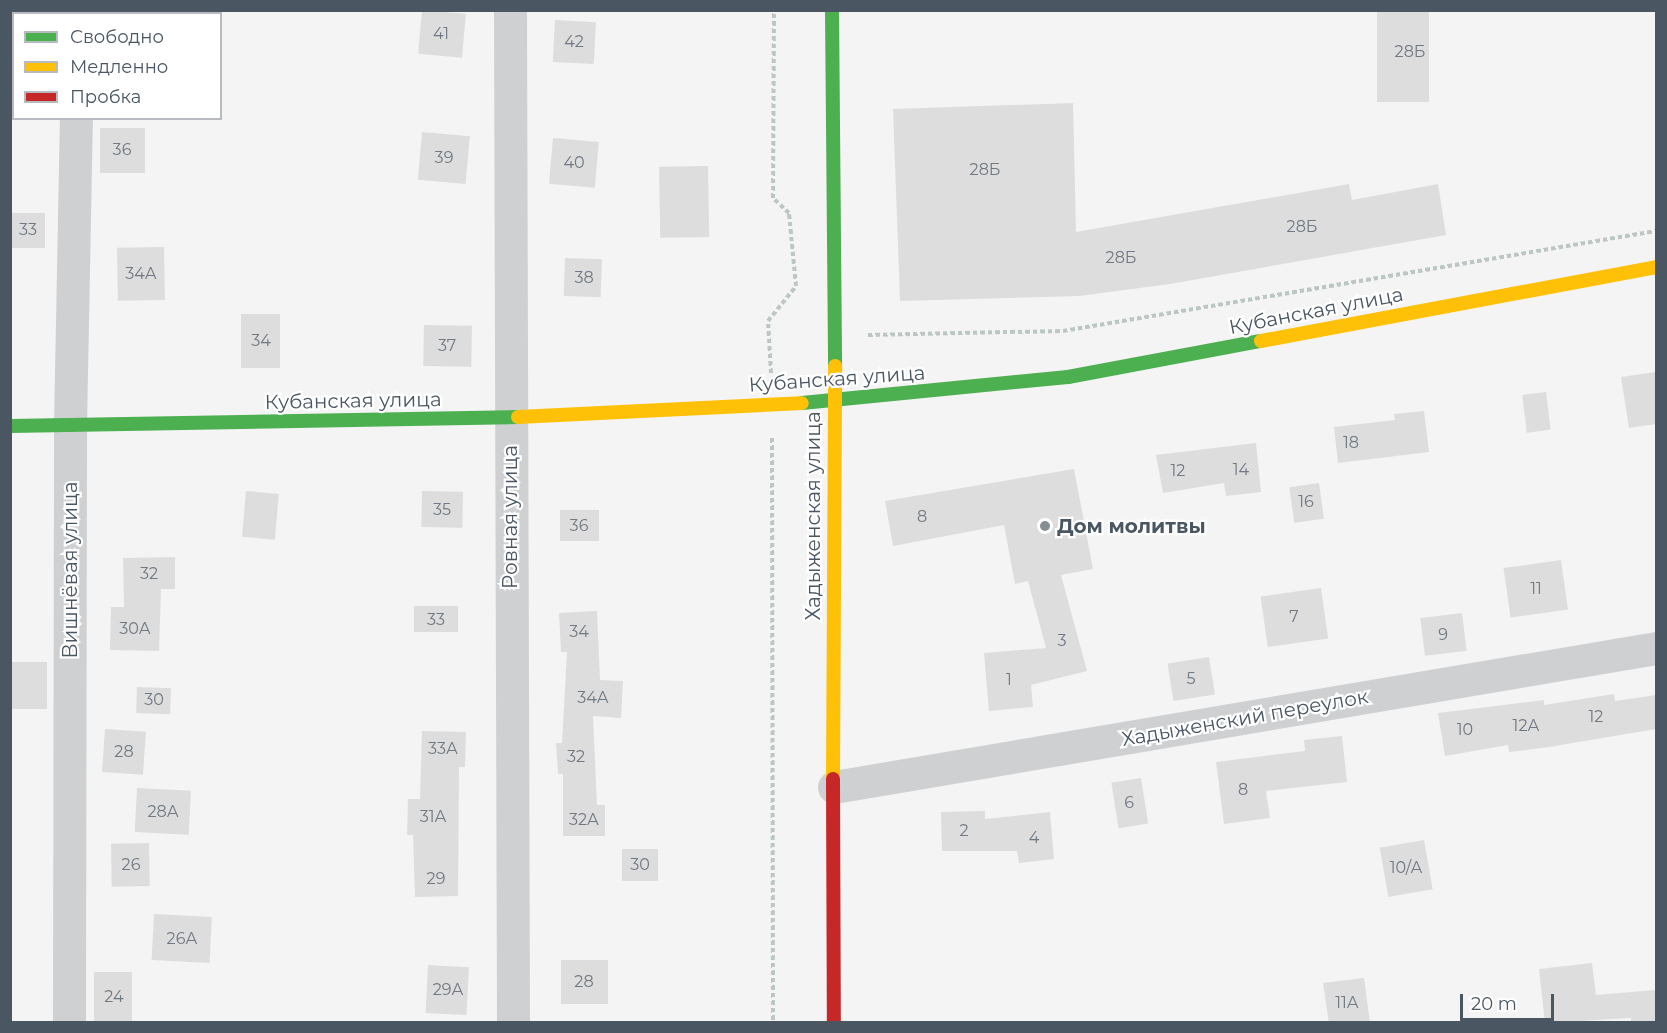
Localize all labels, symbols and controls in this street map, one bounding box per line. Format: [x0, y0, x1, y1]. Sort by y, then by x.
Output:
legend [12, 12, 222, 120]
house number: 41 [433, 24, 449, 44]
text: Свободно [70, 26, 164, 48]
house number: 42 [564, 32, 584, 52]
house number: 28Б [1395, 42, 1425, 62]
text: Медленно [70, 56, 168, 78]
text: Пробка [70, 86, 141, 108]
house number: 36 [113, 140, 131, 160]
house number: 39 [435, 148, 453, 168]
house number: 40 [563, 153, 585, 173]
house number: 28Б [970, 160, 1000, 180]
house number: 28Б [1287, 217, 1317, 237]
house number: 33 [19, 220, 37, 240]
house number: 28Б [1106, 248, 1136, 268]
house number: 34А [125, 264, 157, 284]
house number: 38 [574, 268, 594, 288]
street label: Кубанская улица [1227, 282, 1405, 340]
house number: 34 [251, 331, 271, 351]
house number: 37 [438, 336, 456, 356]
street label: Кубанская улица [748, 361, 926, 397]
street label: Кубанская улица [264, 387, 442, 415]
street label: Хадыженская улица [801, 411, 825, 621]
house number: 18 [1343, 433, 1359, 453]
street label: Ровная улица [498, 445, 522, 589]
house number: 14 [1233, 460, 1249, 480]
house number: 12 [1171, 461, 1185, 481]
street label: Вишнёвая улица [58, 482, 82, 658]
house number: 16 [1298, 492, 1314, 512]
house number: 35 [433, 500, 451, 520]
house number: 8 [917, 507, 927, 527]
place label: Дом молитвы [1057, 514, 1206, 538]
house number: 36 [570, 516, 588, 536]
marker: Дом молитвы [1038, 519, 1052, 533]
house number: 32 [140, 564, 158, 584]
house number: 11 [1530, 579, 1542, 599]
house number: 7 [1289, 607, 1299, 627]
house number: 33 [427, 610, 445, 630]
house number: 30А [119, 619, 151, 639]
house number: 34 [569, 622, 589, 642]
house number: 9 [1438, 625, 1448, 645]
house number: 3 [1057, 631, 1067, 651]
house number: 5 [1186, 669, 1196, 689]
house number: 1 [1006, 670, 1012, 690]
street label: Хадыженский переулок [1120, 684, 1370, 752]
house number: 34А [577, 688, 609, 708]
house number: 30 [144, 690, 164, 710]
house number: 12 [1589, 707, 1603, 727]
house number: 12А [1513, 716, 1539, 736]
house number: 10 [1457, 720, 1473, 740]
house number: 33А [428, 739, 458, 759]
house number: 28 [114, 742, 134, 762]
house number: 32 [567, 747, 585, 767]
house number: 8 [1238, 780, 1248, 800]
house number: 6 [1124, 793, 1134, 813]
house number: 28А [147, 802, 179, 822]
house number: 31А [420, 807, 446, 827]
house number: 32А [569, 810, 599, 830]
house number: 2 [959, 821, 969, 841]
house number: 4 [1029, 828, 1039, 848]
house number: 26 [122, 855, 140, 875]
house number: 30 [630, 855, 650, 875]
house number: 10/А [1390, 858, 1422, 878]
house number: 29 [427, 869, 445, 889]
house number: 26А [167, 929, 197, 949]
house number: 28 [574, 972, 594, 992]
house number: 29А [433, 980, 463, 1000]
scale bar [1463, 982, 1558, 1020]
house number: 24 [104, 987, 124, 1007]
house number: 11А [1335, 993, 1359, 1013]
text: 20 m [1471, 993, 1517, 1015]

